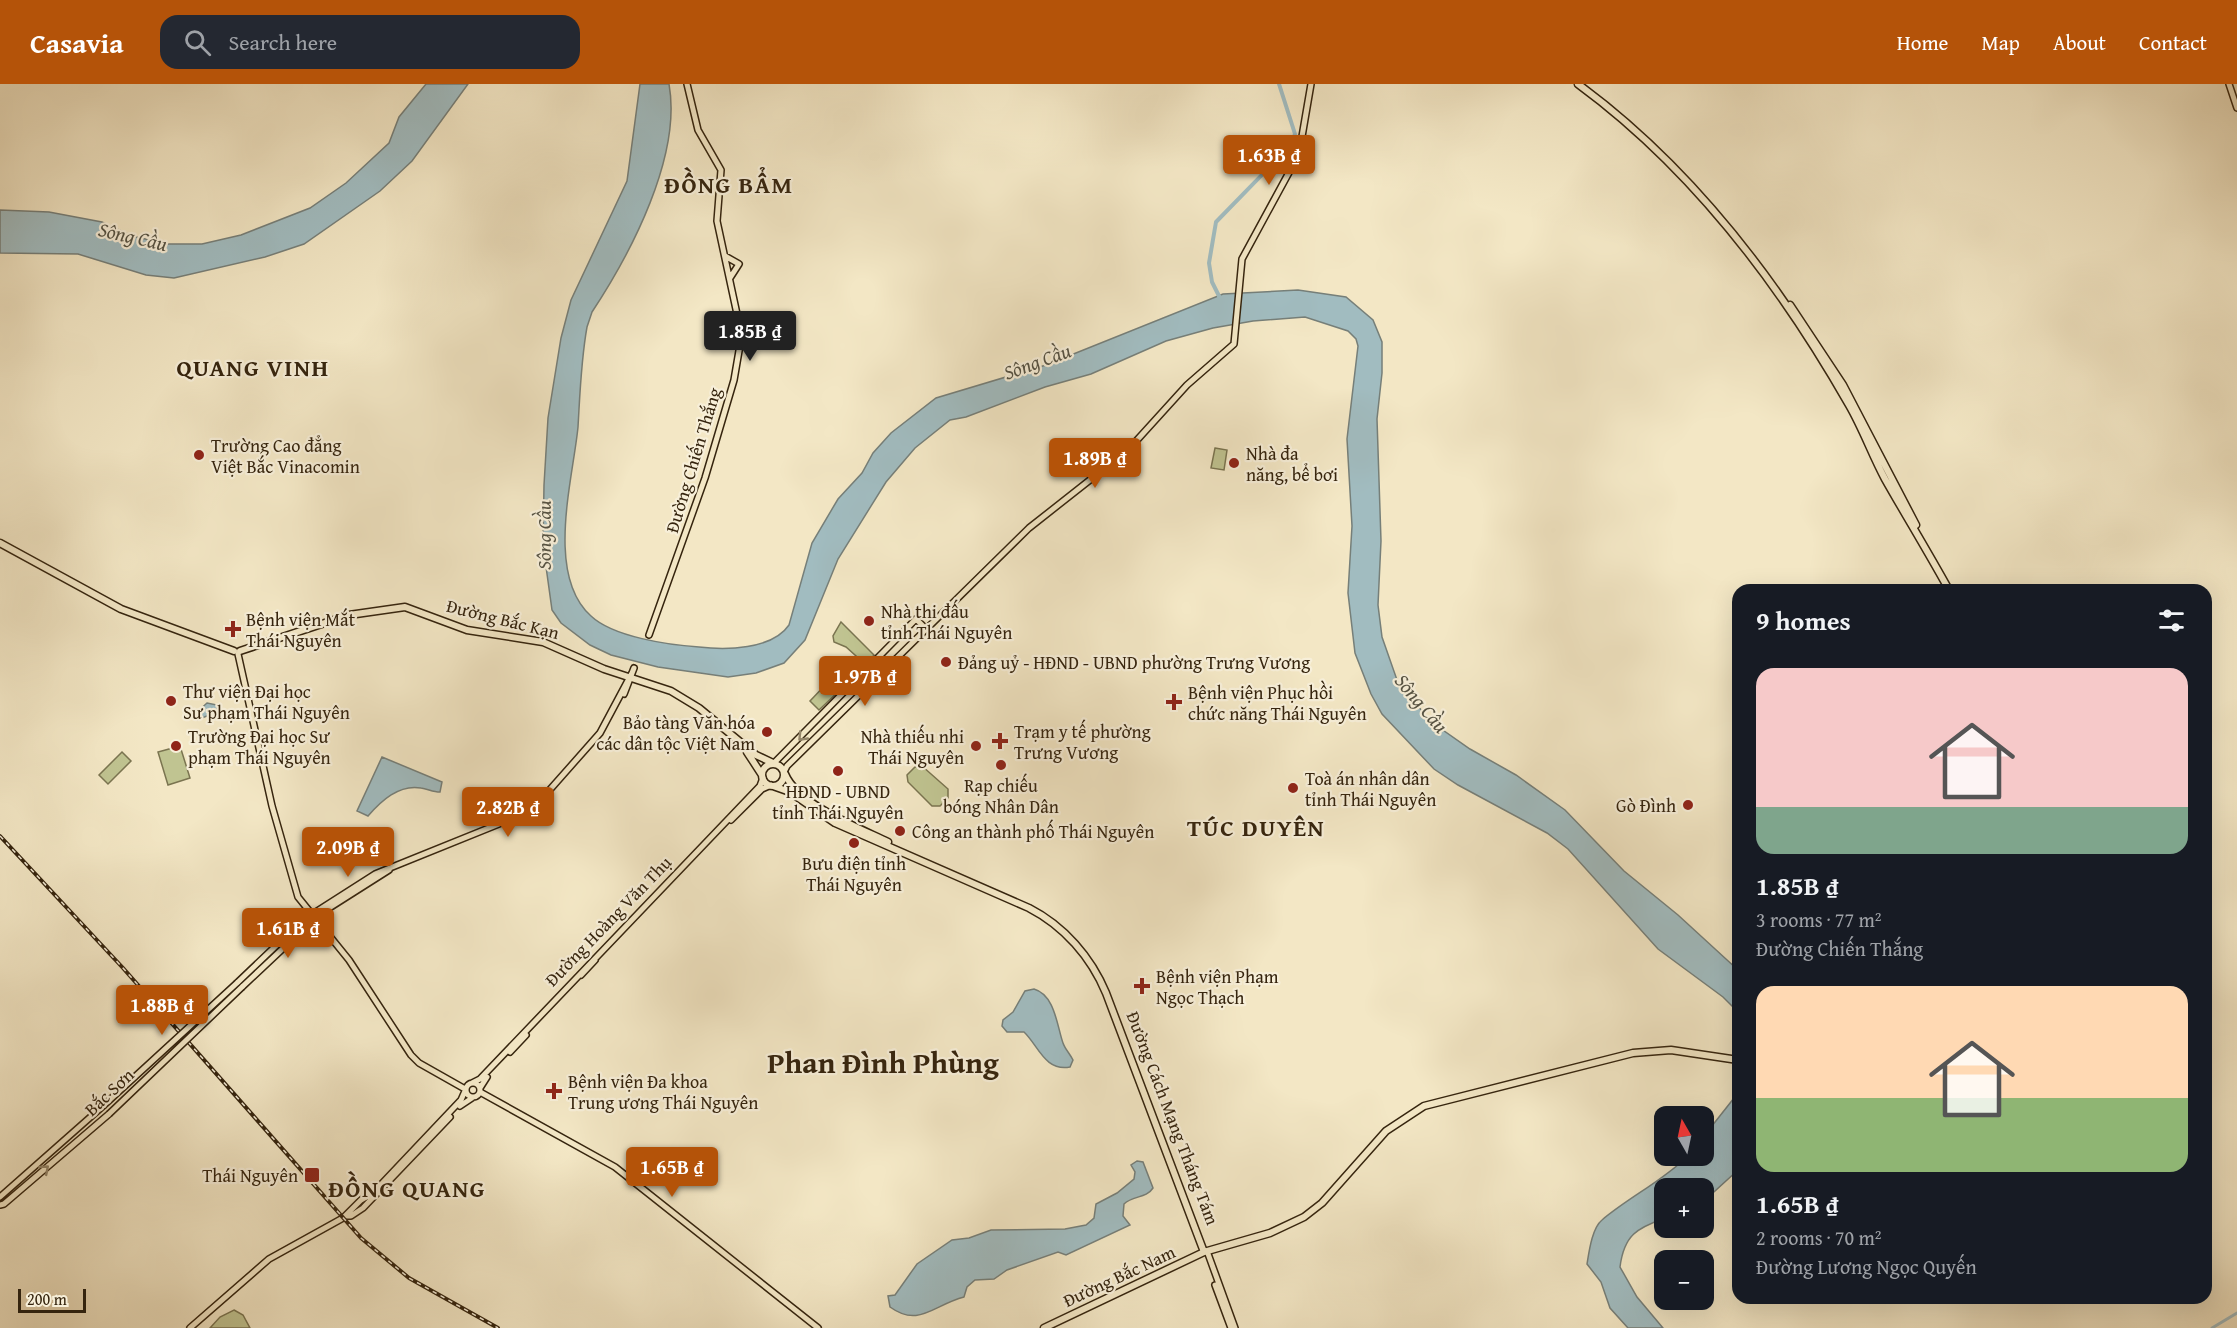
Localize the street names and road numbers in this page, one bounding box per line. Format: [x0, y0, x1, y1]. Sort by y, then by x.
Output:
street label: Đường Chiến Thắng [658, 384, 728, 536]
street label: Đường Bắc Kạn [444, 592, 562, 646]
street label: Đường Hoàng Văn Thụ [538, 849, 678, 992]
street label: Đường Cách Mạng Tháng Tám [1120, 1007, 1226, 1229]
street label: Bắc Sơn [78, 1062, 140, 1122]
street label: Đường Bắc Nam [1058, 1238, 1180, 1314]

